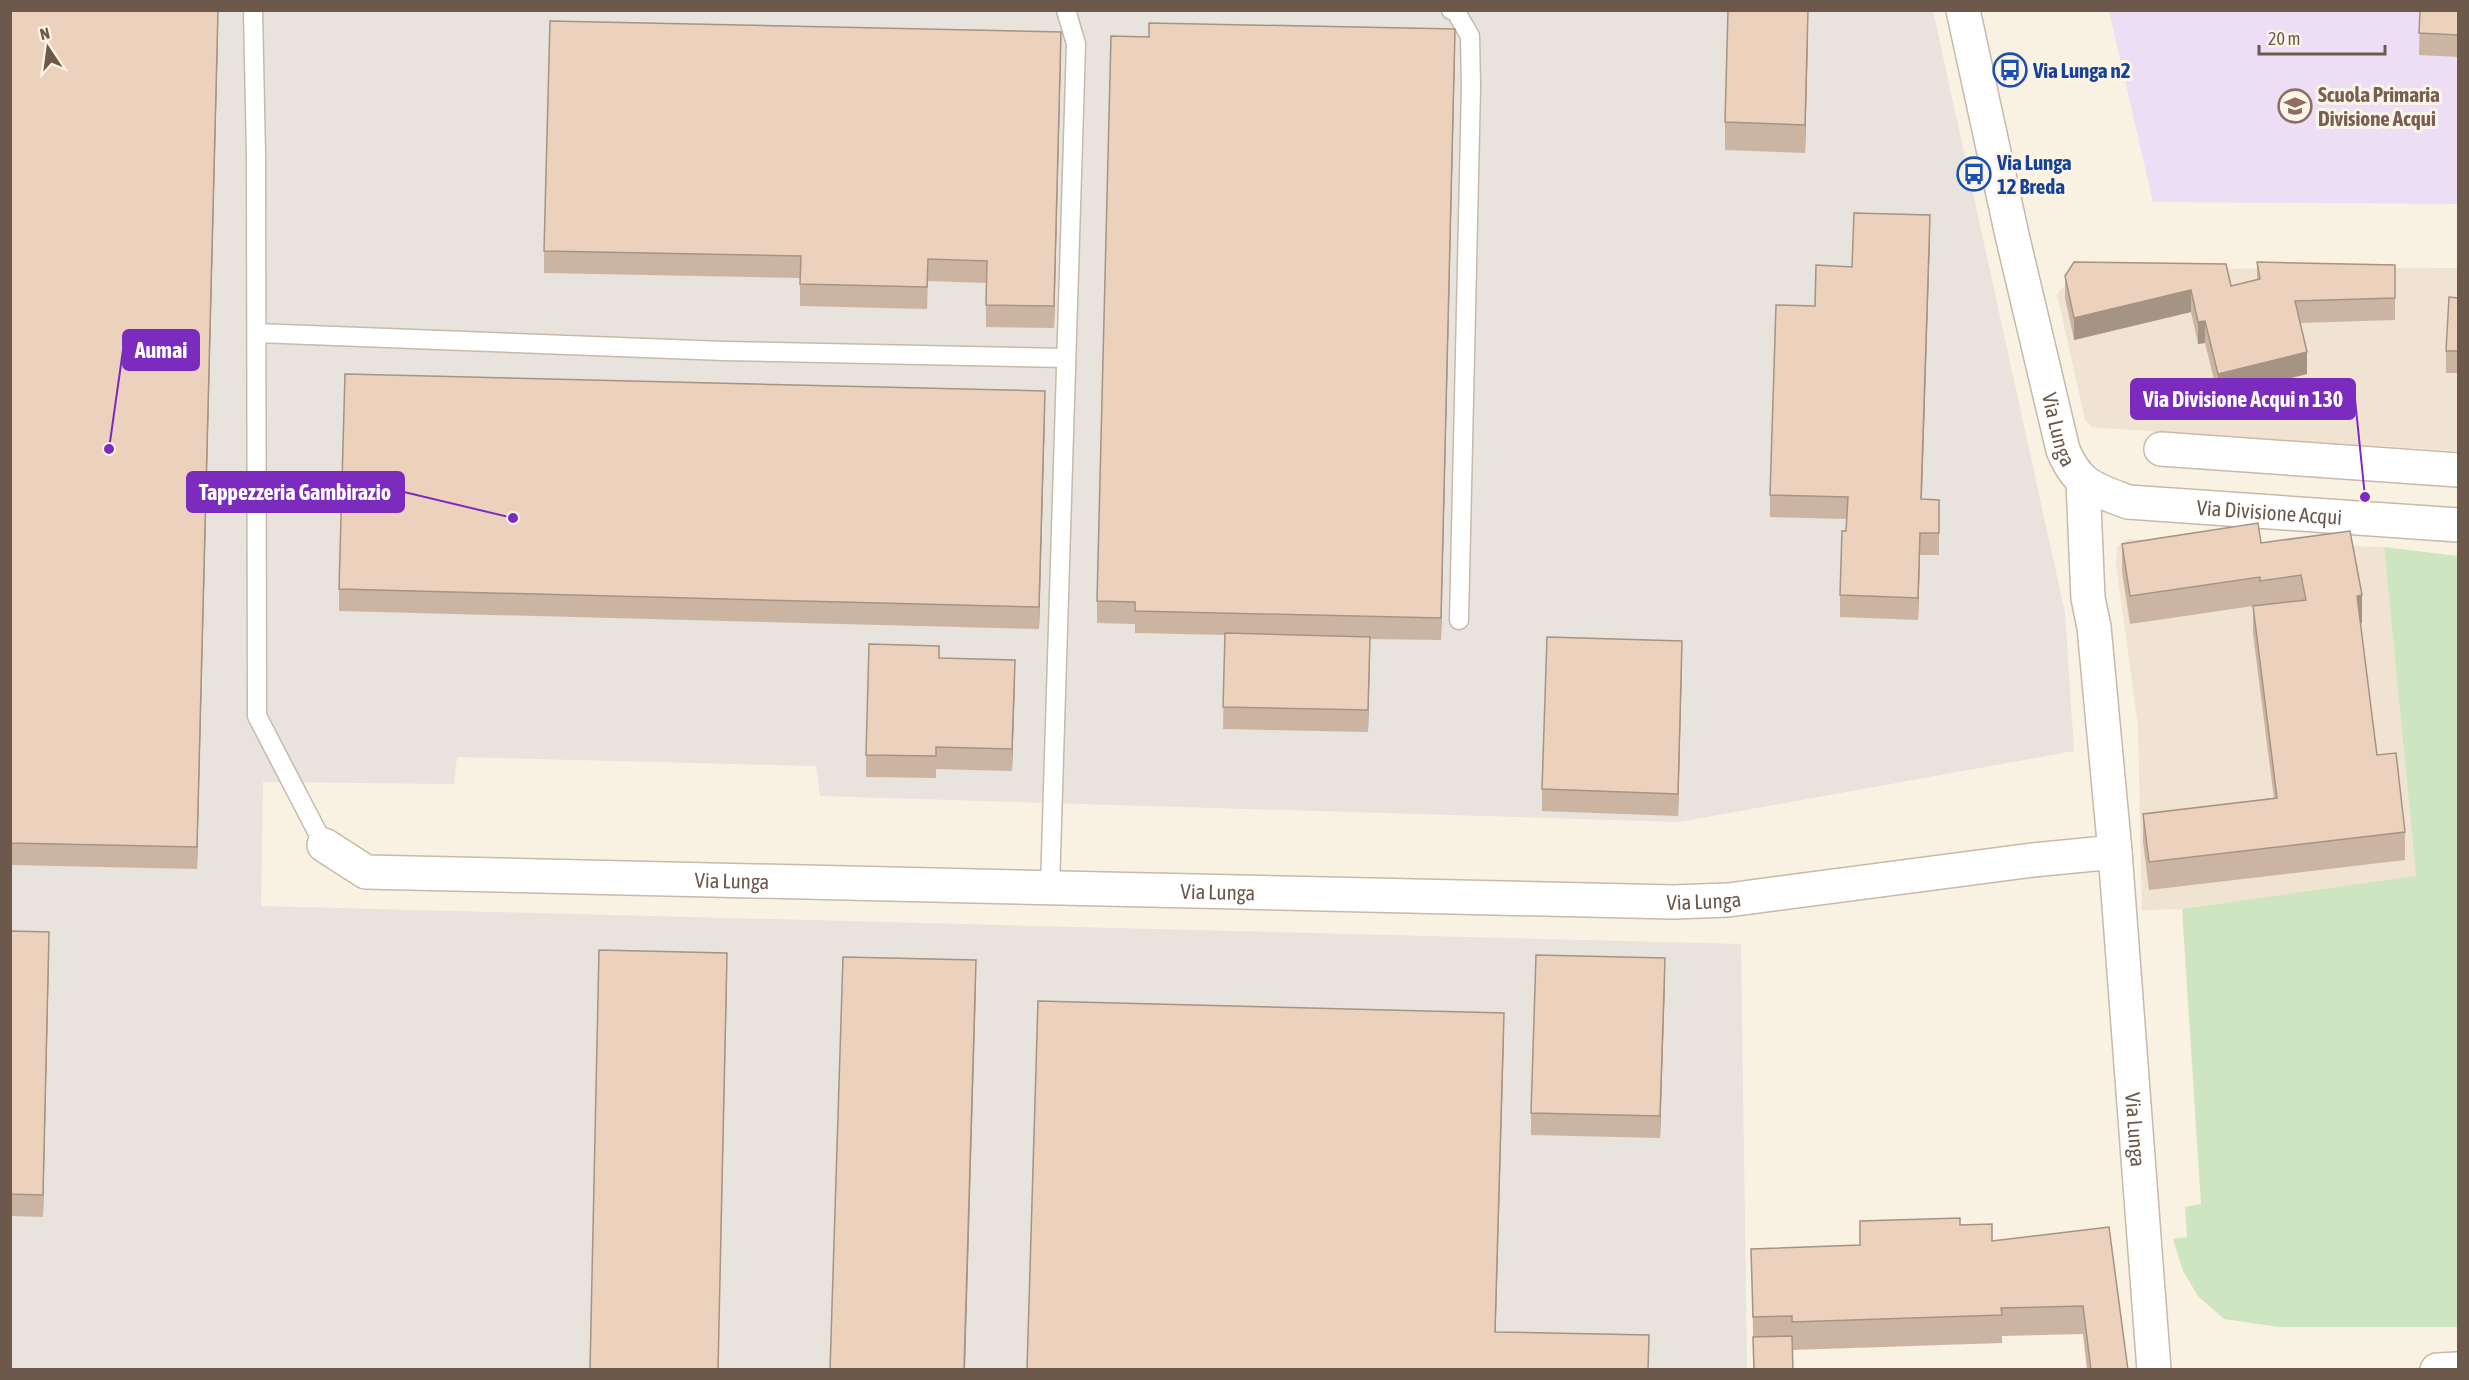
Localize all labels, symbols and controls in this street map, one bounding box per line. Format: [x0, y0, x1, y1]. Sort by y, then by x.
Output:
north arrow [18, 18, 78, 78]
scale bar [2259, 18, 2385, 56]
text: N [38, 24, 51, 43]
text: 20 m [2268, 28, 2300, 49]
bus stop icon: Via Lunga n2 [1992, 52, 2028, 88]
place label: Via Lunga n2 [2032, 58, 2131, 82]
place label: Scuola Primaria Divisione Acqui [2318, 82, 2440, 130]
school or university icon: Scuola Primaria Divisione Acqui [2277, 88, 2313, 124]
place label: Via Lunga 12 Breda [1996, 150, 2072, 198]
bus stop icon: Via Lunga 12 Breda [1956, 156, 1992, 192]
callout: Aumai [123, 330, 199, 370]
text: Aumai [134, 337, 187, 363]
callout: Via Divisione Acqui n 130 [2131, 379, 2355, 419]
text: Via Divisione Acqui n 130 [2142, 386, 2343, 412]
street label: Via Lunga [2038, 390, 2081, 470]
callout: Tappezzeria Gambirazio [187, 472, 404, 512]
text: Tappezzeria Gambirazio [199, 479, 391, 505]
street label: Via Divisione Acqui [2196, 495, 2343, 529]
street label: Via Lunga [694, 868, 770, 893]
street label: Via Lunga [1180, 879, 1255, 904]
street label: Via Lunga [1666, 886, 1742, 914]
street label: Via Lunga [2121, 1091, 2151, 1168]

